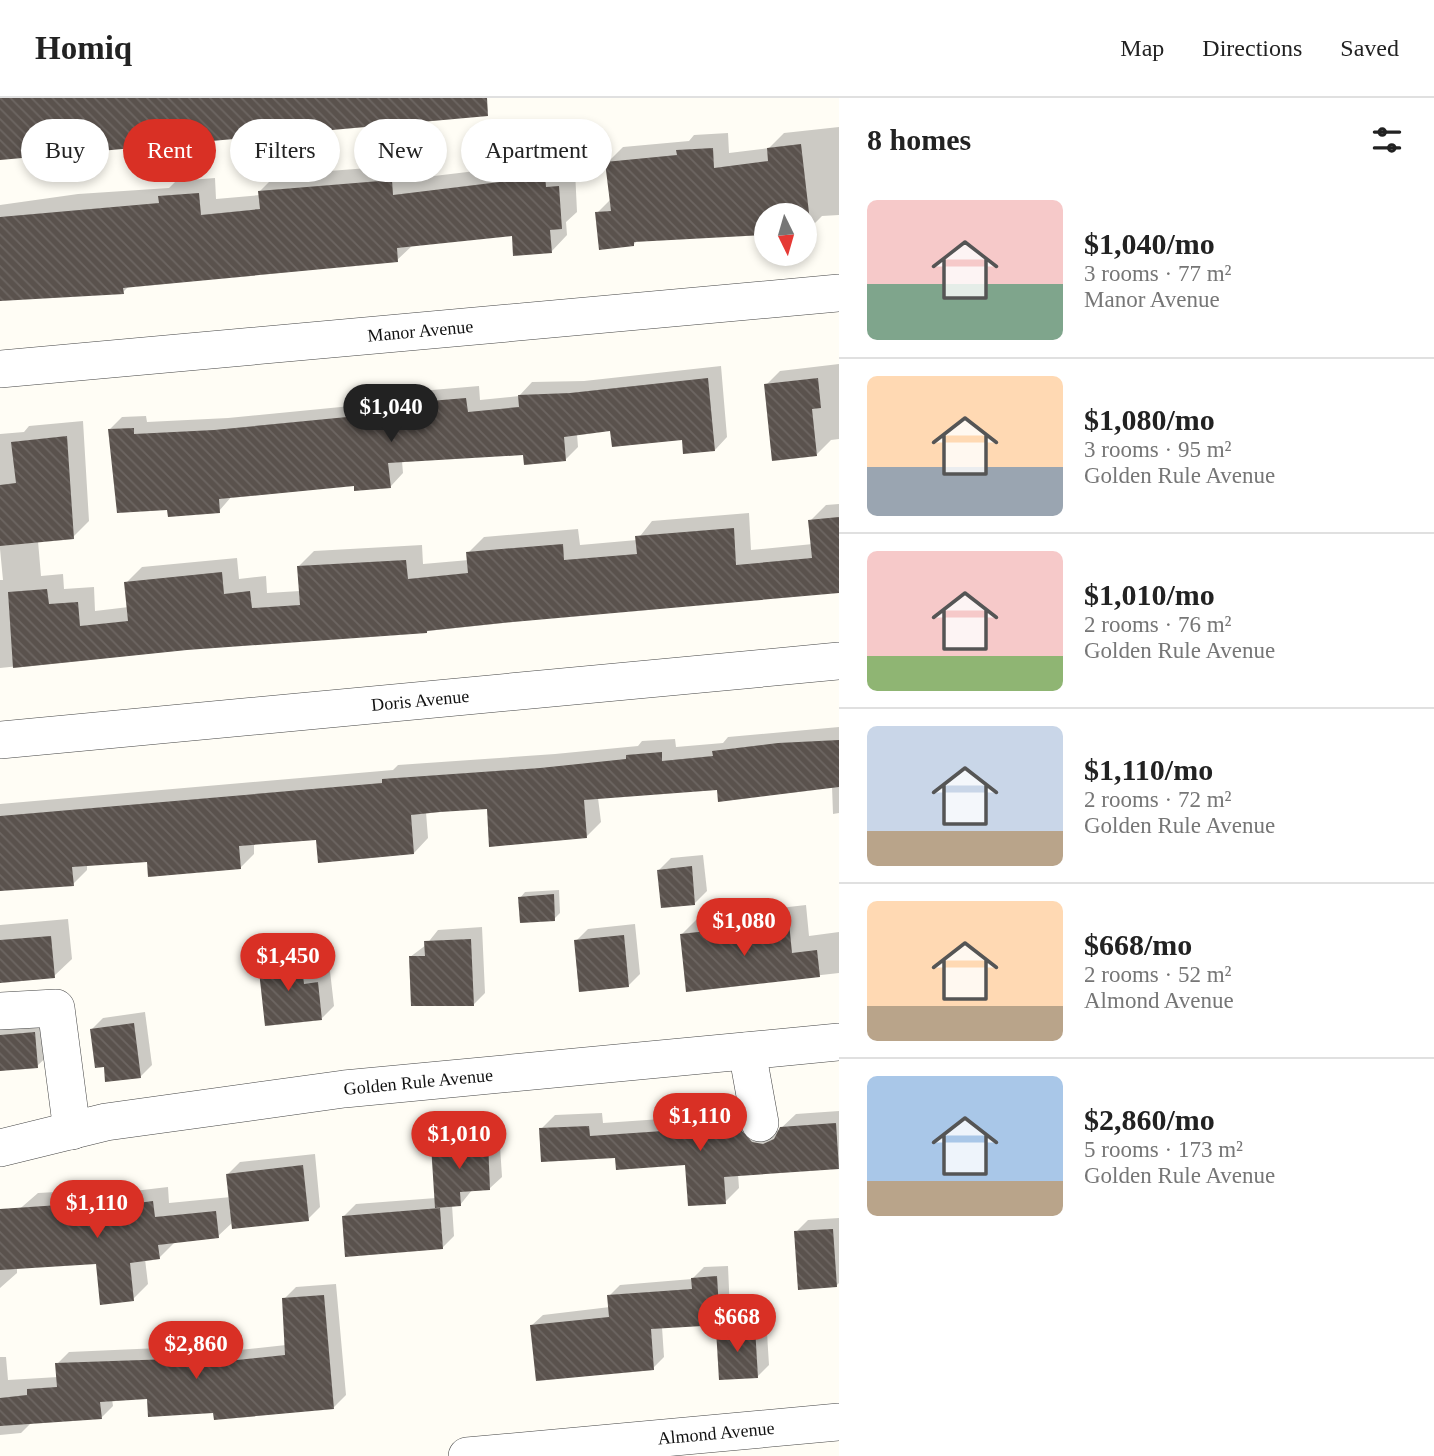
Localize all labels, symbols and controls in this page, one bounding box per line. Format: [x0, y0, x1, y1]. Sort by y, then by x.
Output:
text: Homiq [35, 30, 132, 66]
text: Map [1120, 35, 1164, 61]
text: Directions [1202, 35, 1302, 61]
text: Saved [1340, 35, 1399, 61]
chip: Buy [21, 119, 109, 182]
chip: Rent [123, 119, 216, 182]
chip: Filters [230, 119, 340, 182]
chip: New [354, 119, 447, 182]
chip: Apartment [461, 119, 612, 182]
icon: filters [1368, 121, 1406, 159]
text: 8 homes [867, 123, 971, 156]
north arrow [754, 203, 817, 266]
map controls [754, 203, 817, 266]
text: $1,040/mo [1084, 227, 1215, 260]
icon: home [923, 228, 1007, 312]
text: 3 rooms · 77 m² [1084, 261, 1231, 286]
text: Manor Avenue [1084, 287, 1220, 312]
street label: Manor Avenue [366, 316, 474, 346]
pin: $1,040 [334, 384, 448, 444]
text: $1,040 [359, 394, 423, 419]
text: $1,080/mo [1084, 403, 1215, 436]
icon: home [923, 404, 1007, 488]
text: 3 rooms · 95 m² [1084, 437, 1231, 462]
text: Golden Rule Avenue [1084, 463, 1275, 488]
text: $1,010/mo [1084, 578, 1215, 611]
icon: home [923, 579, 1007, 663]
text: 2 rooms · 76 m² [1084, 612, 1231, 637]
text: Golden Rule Avenue [1084, 638, 1275, 663]
street label: Doris Avenue [370, 686, 470, 715]
text: $1,110/mo [1084, 753, 1213, 786]
icon: home [923, 754, 1007, 838]
text: 2 rooms · 72 m² [1084, 787, 1231, 812]
text: Golden Rule Avenue [1084, 813, 1275, 838]
pin: $1,080 [687, 898, 801, 958]
text: $1,080 [712, 908, 776, 933]
text: $668/mo [1084, 928, 1192, 961]
icon: home [923, 929, 1007, 1013]
pin: $1,450 [231, 934, 345, 993]
text: $1,450 [256, 943, 320, 968]
text: 2 rooms · 52 m² [1084, 962, 1231, 987]
text: Almond Avenue [1084, 988, 1234, 1013]
street label: Golden Rule Avenue [343, 1065, 494, 1099]
pin: $1,110 [643, 1094, 757, 1153]
text: $1,110 [669, 1103, 731, 1128]
text: $2,860/mo [1084, 1103, 1215, 1136]
icon: home [923, 1104, 1007, 1188]
pin: $1,010 [402, 1112, 516, 1171]
text: $1,010 [427, 1121, 491, 1146]
text: 5 rooms · 173 m² [1084, 1137, 1243, 1162]
text: Golden Rule Avenue [1084, 1163, 1275, 1188]
pin: $1,110 [40, 1180, 154, 1240]
text: $1,110 [66, 1190, 128, 1215]
pin: $668 [696, 1294, 778, 1354]
text: $668 [714, 1304, 760, 1329]
pin: $2,860 [139, 1322, 253, 1381]
text: $2,860 [164, 1331, 228, 1356]
street label: Almond Avenue [657, 1418, 775, 1449]

